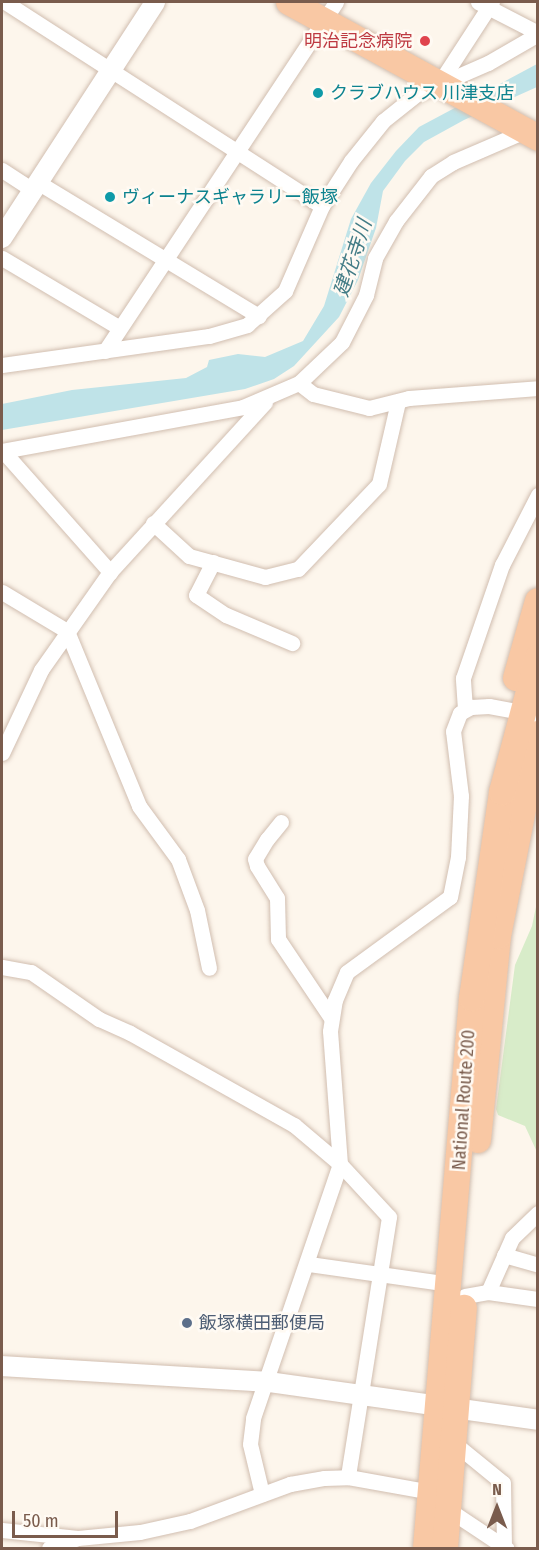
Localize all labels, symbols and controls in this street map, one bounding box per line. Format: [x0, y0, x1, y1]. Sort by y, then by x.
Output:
place label: 明治記念病院 [304, 30, 412, 52]
marker: 明治記念病院 [416, 32, 434, 50]
place label: クラブハウス 川津支店 [330, 82, 514, 104]
marker: クラブハウス 川津支店 [311, 86, 325, 100]
place label: ヴィーナスギャラリー飯塚 [122, 186, 338, 208]
marker: ヴィーナスギャラリー飯塚 [103, 190, 117, 204]
water label: 建花寺川 [329, 216, 377, 300]
street label: National Route 200 [448, 1029, 480, 1171]
place label: 飯塚横田郵便局 [199, 1312, 325, 1334]
marker: 飯塚横田郵便局 [180, 1316, 194, 1330]
north arrow [467, 1478, 527, 1538]
text: N [492, 1480, 502, 1499]
scale bar [15, 1499, 122, 1537]
text: 50 m [23, 1510, 59, 1532]

